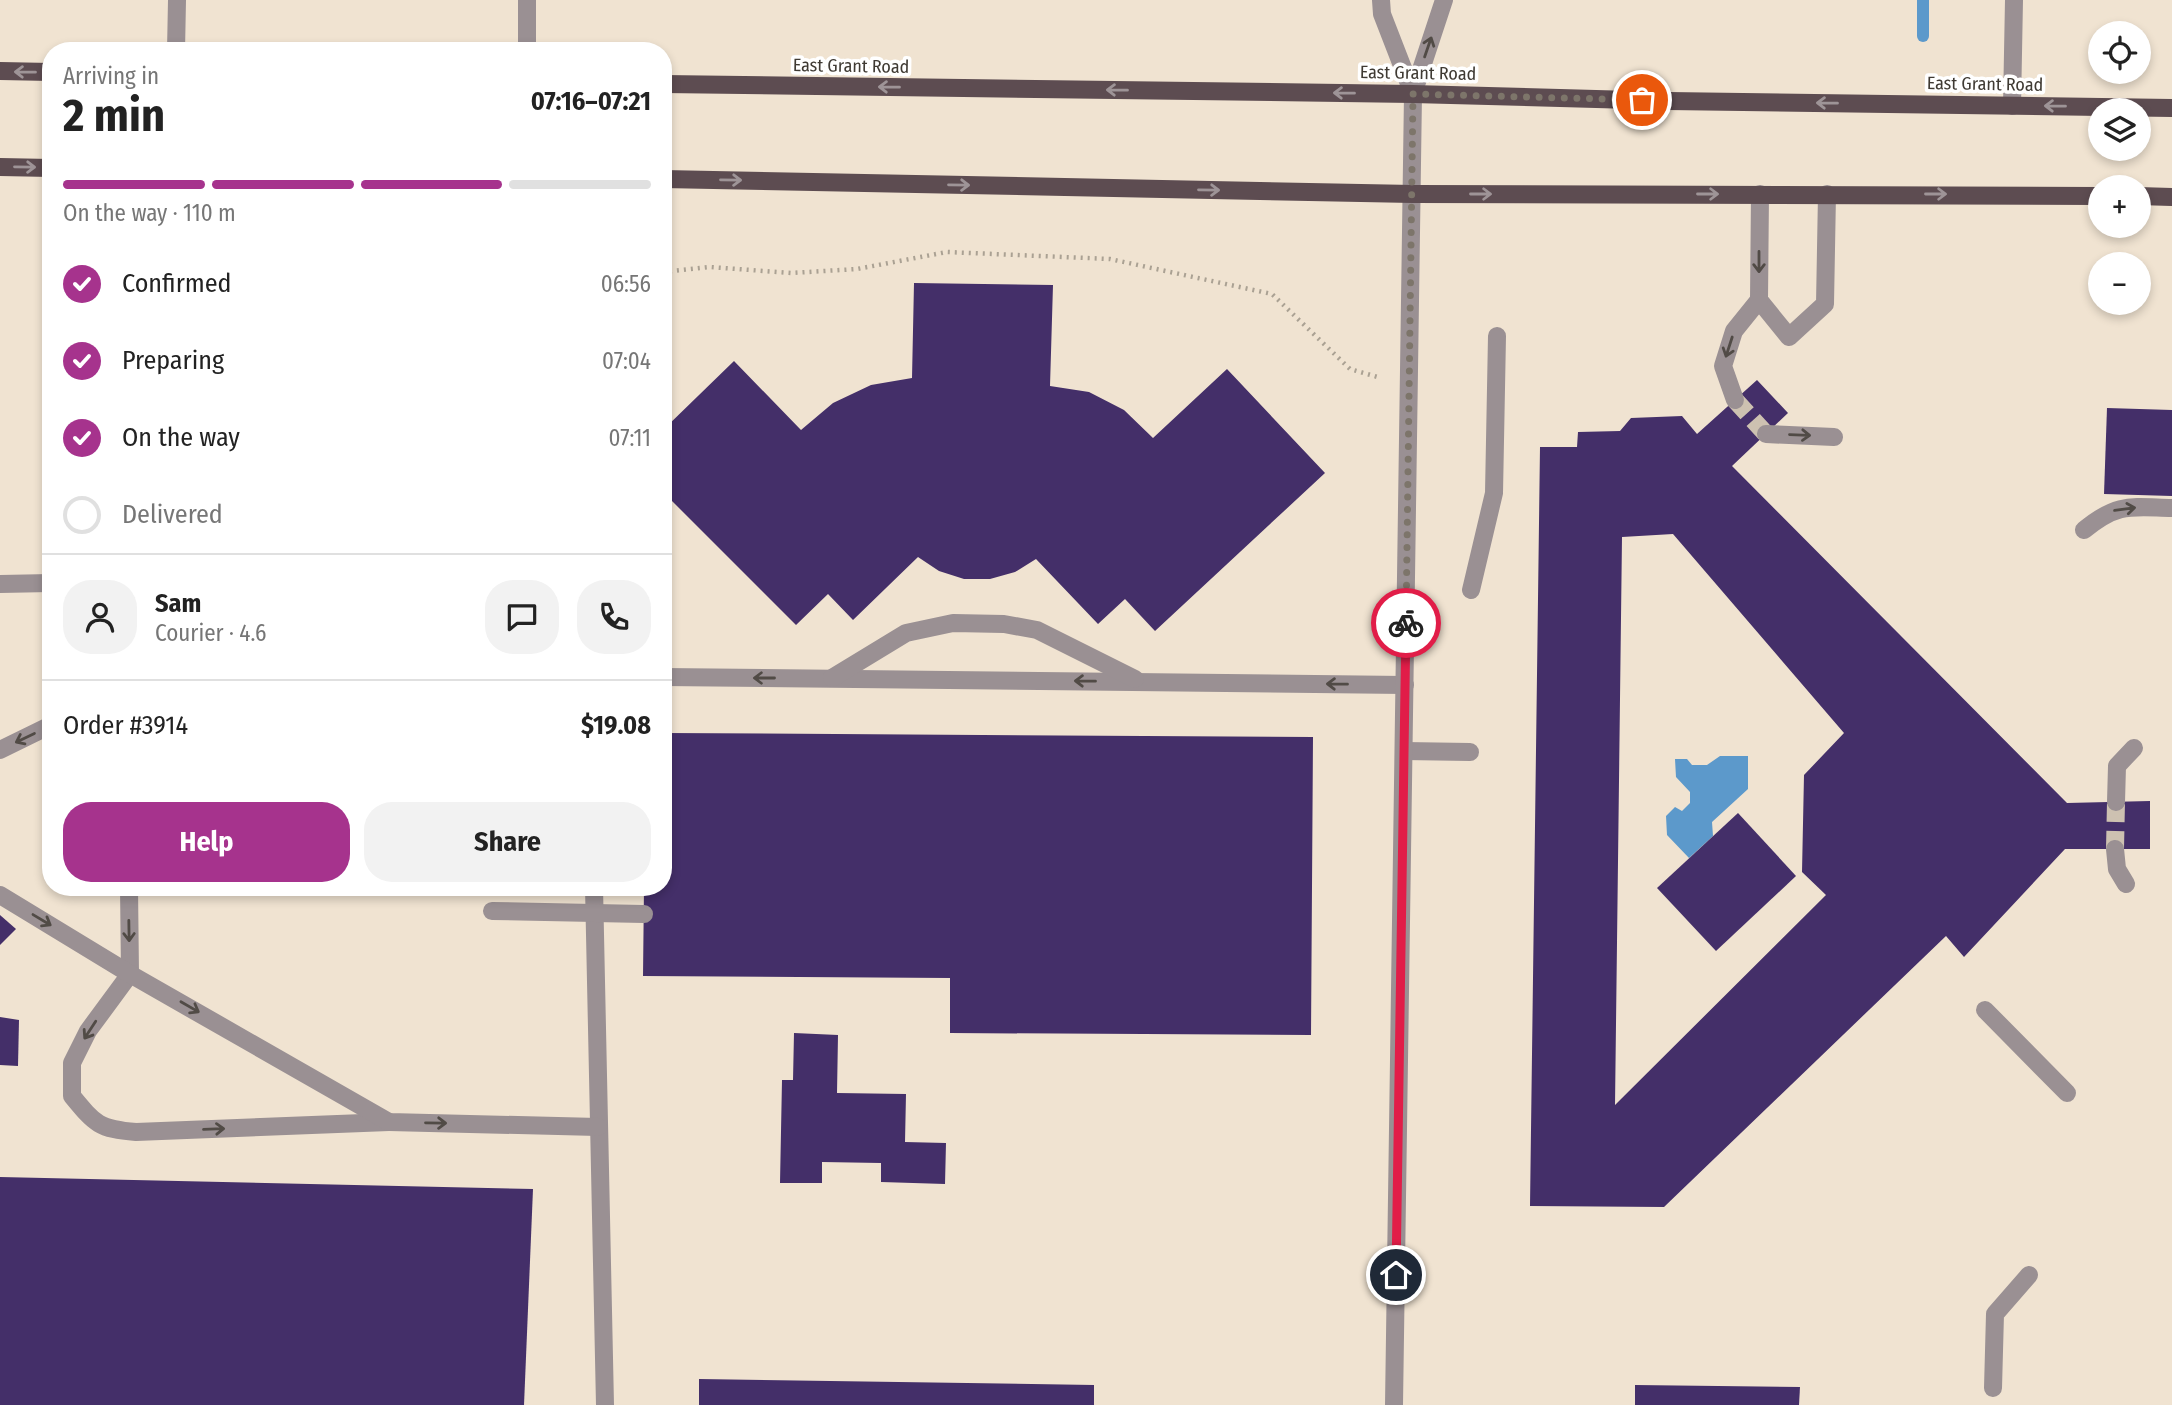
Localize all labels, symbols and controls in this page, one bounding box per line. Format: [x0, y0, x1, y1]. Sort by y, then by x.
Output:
map controls [2088, 21, 2151, 315]
button: locate [2088, 21, 2151, 84]
one-way arrow [1423, 36, 1436, 58]
street label: East Grant Road [793, 54, 909, 78]
street label: East Grant Road [1360, 61, 1476, 85]
text: Arriving in [63, 62, 159, 90]
one-way arrow [14, 65, 37, 78]
pin [1612, 70, 1672, 130]
street label: East Grant Road [1927, 72, 2043, 96]
one-way arrow [878, 80, 901, 94]
icon: bag [1623, 81, 1661, 119]
one-way arrow [1106, 83, 1129, 97]
text: 07:16–07:21 [531, 86, 651, 117]
one-way arrow [1333, 86, 1356, 100]
text: 2 min [63, 88, 165, 143]
one-way arrow [1816, 96, 1839, 110]
button: layers [2088, 98, 2151, 161]
one-way arrow [2044, 99, 2067, 113]
one-way arrow [14, 161, 37, 174]
one-way arrow [720, 173, 743, 187]
button: + [2088, 175, 2151, 238]
one-way arrow [947, 178, 970, 191]
one-way arrow [1197, 183, 1220, 196]
one-way arrow [1469, 187, 1492, 201]
one-way arrow [1697, 187, 1720, 201]
one-way arrow [1924, 187, 1947, 201]
text: On the way · 110 m [63, 199, 236, 227]
one-way arrow [1752, 250, 1766, 273]
button: − [2088, 252, 2151, 315]
icon: check [63, 265, 101, 303]
text: Confirmed [122, 268, 232, 299]
text: 06:56 [601, 270, 651, 298]
one-way arrow [1722, 336, 1735, 358]
icon: check [63, 342, 101, 380]
text: Preparing [122, 345, 224, 376]
text: 07:04 [602, 347, 651, 375]
icon: check [63, 419, 101, 457]
text: On the way [122, 422, 240, 453]
text: 07:11 [609, 424, 651, 452]
one-way arrow [1788, 429, 1811, 442]
text: Delivered [122, 499, 223, 530]
one-way arrow [2113, 502, 2136, 515]
button: person [63, 580, 137, 654]
button: chat [485, 580, 559, 654]
button: phone [577, 580, 651, 654]
text: Sam [155, 588, 201, 619]
courier [1371, 588, 1441, 658]
icon: bike [1387, 604, 1425, 642]
text: Courier · 4.6 [155, 619, 266, 647]
one-way arrow [752, 671, 775, 685]
one-way arrow [1074, 674, 1097, 688]
one-way arrow [1326, 677, 1349, 691]
text: Order #3914 [63, 710, 188, 741]
text: $19.08 [581, 710, 651, 741]
one-way arrow [15, 731, 36, 745]
button: Help [63, 802, 350, 882]
button: Share [364, 802, 651, 882]
one-way arrow [31, 914, 51, 928]
one-way arrow [122, 919, 136, 942]
one-way arrow [179, 1000, 199, 1014]
one-way arrow [83, 1019, 97, 1039]
one-way arrow [424, 1116, 447, 1130]
one-way arrow [202, 1122, 225, 1135]
pin [1366, 1245, 1426, 1305]
icon: home [1377, 1256, 1415, 1294]

